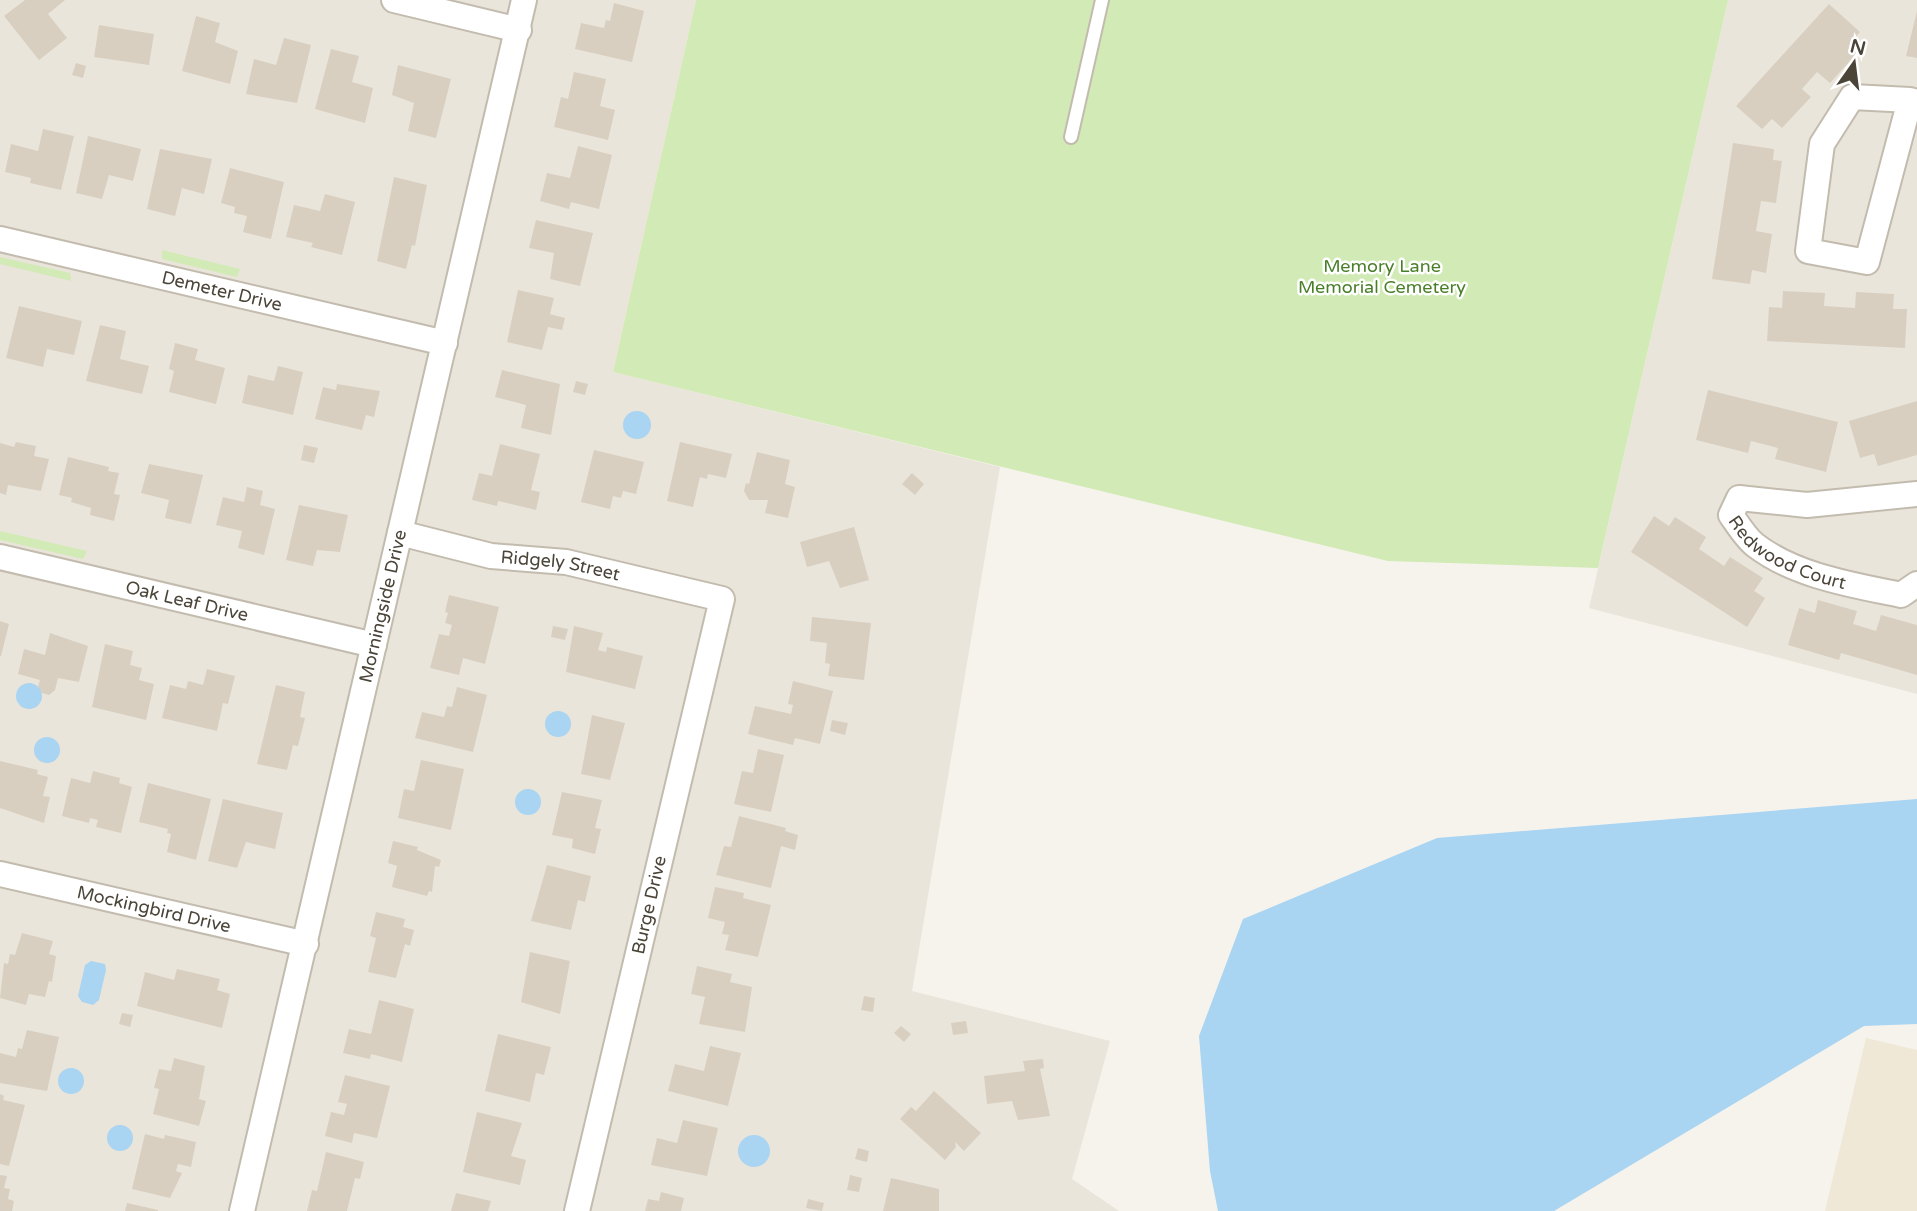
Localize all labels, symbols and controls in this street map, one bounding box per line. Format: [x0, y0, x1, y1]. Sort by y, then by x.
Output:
north arrow [1819, 28, 1889, 98]
text: N [1848, 35, 1868, 60]
park label: Memory Lane Memorial Cemetery [1298, 255, 1466, 298]
street label: Demeter Drive [160, 266, 284, 316]
street label: Redwood Court [1724, 511, 1848, 594]
street label: Morningside Drive [354, 527, 411, 685]
street label: Ridgely Street [500, 546, 622, 585]
street label: Oak Leaf Drive [123, 576, 250, 626]
street label: Burge Drive [627, 854, 671, 956]
street label: Mockingbird Drive [75, 881, 233, 937]

